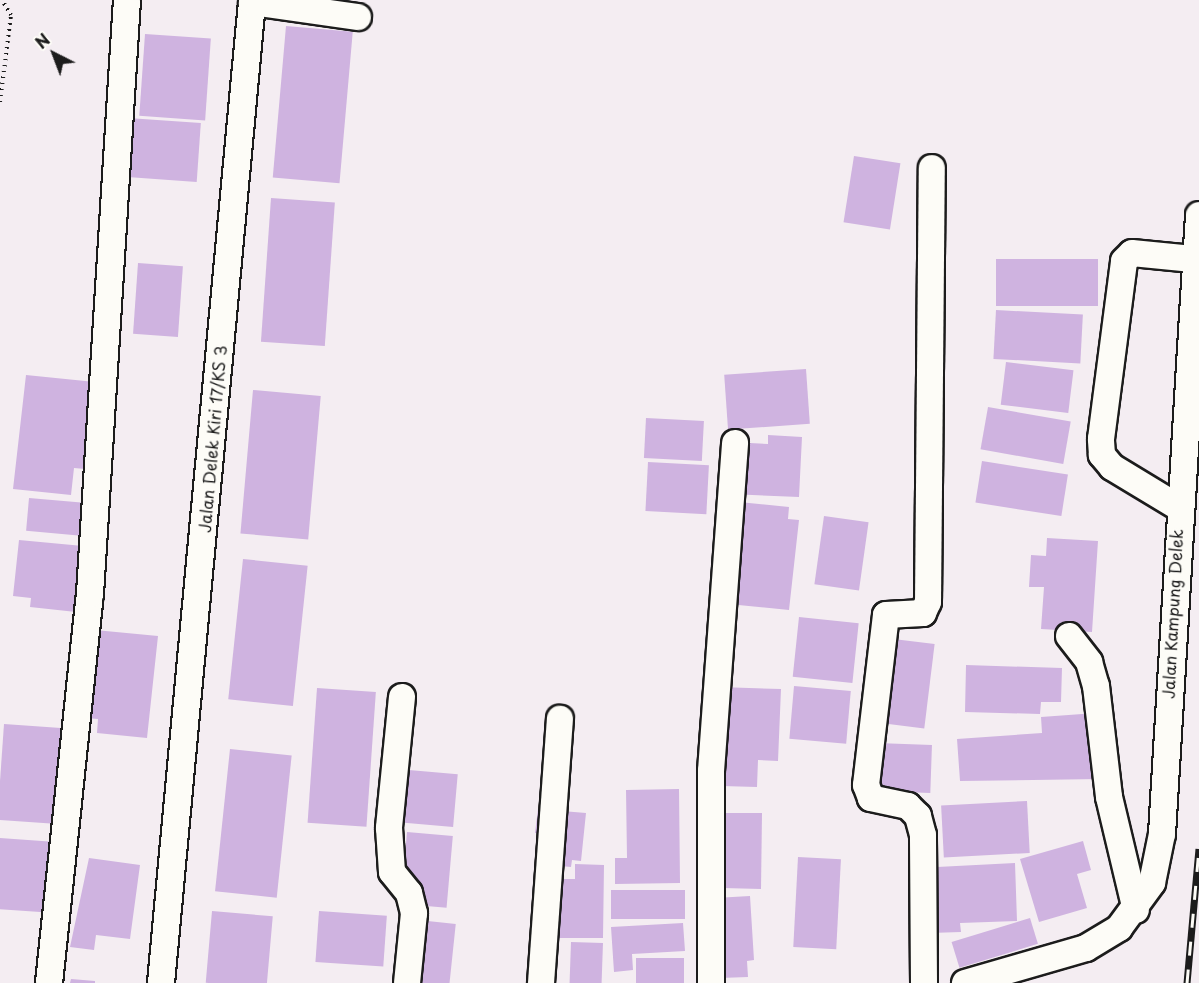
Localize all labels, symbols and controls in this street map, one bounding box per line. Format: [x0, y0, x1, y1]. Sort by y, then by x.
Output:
north arrow [24, 24, 84, 84]
text: N [29, 27, 55, 54]
street label: Jalan Delek Kiri 17/KS 3 [194, 344, 230, 534]
street label: Jalan Kampung Delek [1158, 528, 1186, 700]

